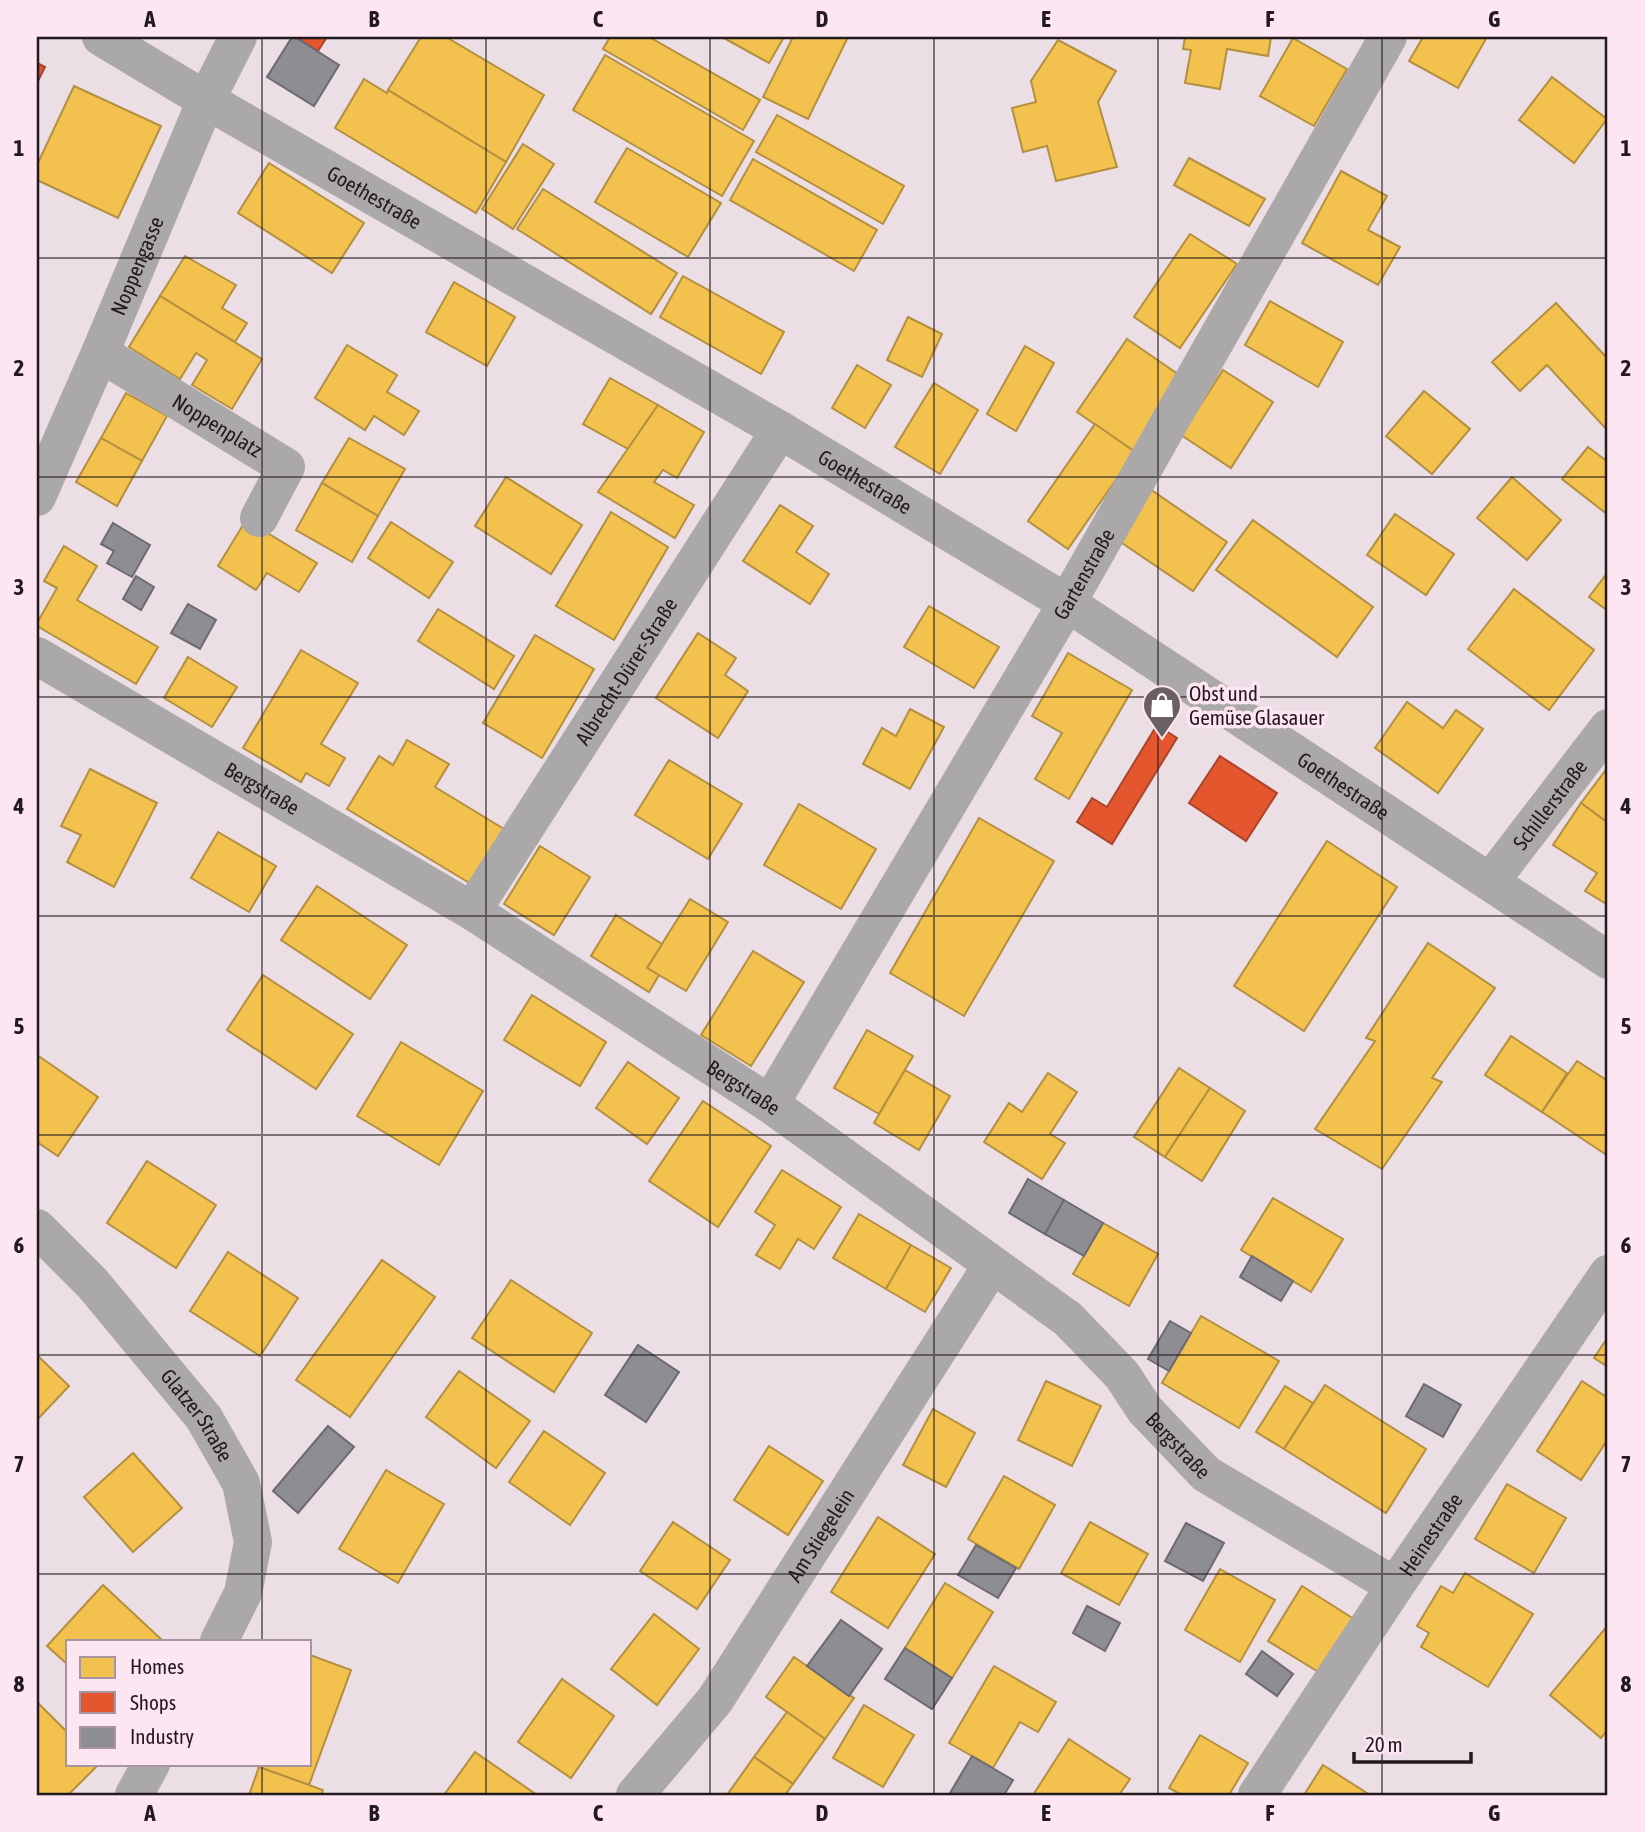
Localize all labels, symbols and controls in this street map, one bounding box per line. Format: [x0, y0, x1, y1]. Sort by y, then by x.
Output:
text: A [143, 6, 156, 32]
text: B [369, 6, 380, 32]
text: C [593, 6, 604, 32]
text: D [816, 6, 829, 32]
text: E [1041, 6, 1051, 32]
text: F [1265, 6, 1275, 32]
text: G [1488, 6, 1500, 32]
text: 1 [14, 135, 25, 161]
text: 1 [1621, 135, 1632, 161]
street label: Goethestraße [323, 160, 426, 233]
street label: Noppengasse [105, 213, 168, 318]
text: 2 [14, 355, 24, 381]
text: 2 [1621, 355, 1631, 381]
street label: Noppenplatz [168, 389, 267, 462]
street label: Goethestraße [814, 444, 916, 519]
street label: Gartenstraße [1048, 524, 1119, 624]
text: 3 [14, 574, 24, 600]
text: 3 [1621, 574, 1631, 600]
street label: Albrecht-Dürer-Straße [570, 593, 682, 749]
place label: Obst und Gemüse Glasauer [1189, 681, 1325, 729]
shop icon: Obst und Gemüse Glasauer [1141, 684, 1183, 739]
street label: Goethestraße [1293, 747, 1394, 824]
street label: Schillerstraße [1508, 755, 1592, 854]
street label: Bergstraße [220, 757, 304, 819]
text: 4 [13, 793, 25, 819]
text: 4 [1620, 793, 1632, 819]
text: 5 [14, 1013, 25, 1039]
text: 5 [1621, 1013, 1632, 1039]
street label: Bergstraße [703, 1054, 785, 1120]
text: 6 [14, 1232, 25, 1258]
text: 6 [1621, 1232, 1632, 1258]
street label: Glatzer Straße [156, 1364, 238, 1466]
street label: Bergstraße [1141, 1407, 1216, 1483]
text: 7 [14, 1451, 24, 1477]
text: 7 [1621, 1451, 1631, 1477]
street label: Am Stiegelein [782, 1484, 859, 1586]
street label: Heinestraße [1394, 1488, 1467, 1580]
legend [66, 1640, 312, 1766]
text: Homes [130, 1654, 184, 1678]
text: 8 [14, 1671, 25, 1697]
text: 8 [1621, 1671, 1632, 1697]
text: Shops [130, 1690, 176, 1714]
scale bar [1354, 1720, 1472, 1764]
text: Industry [130, 1724, 194, 1748]
text: 20 m [1365, 1732, 1403, 1756]
text: A [143, 1800, 156, 1826]
text: B [369, 1800, 380, 1826]
text: C [593, 1800, 604, 1826]
text: D [816, 1800, 829, 1826]
text: E [1041, 1800, 1051, 1826]
text: F [1265, 1800, 1275, 1826]
text: G [1488, 1800, 1500, 1826]

